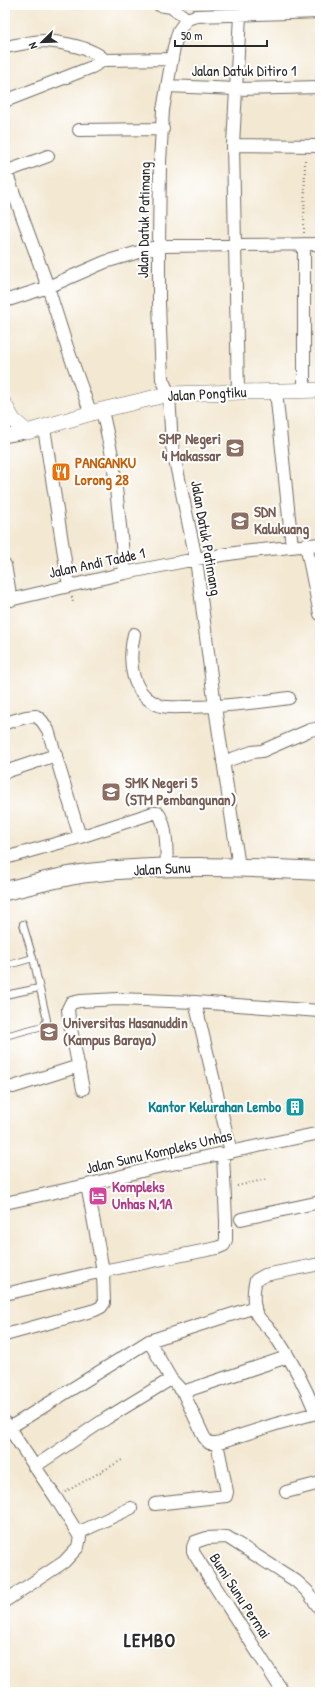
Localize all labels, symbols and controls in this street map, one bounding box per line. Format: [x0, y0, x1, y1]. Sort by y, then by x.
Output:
north arrow [22, 22, 62, 62]
scale bar [175, 22, 267, 48]
text: 50 m [181, 27, 202, 44]
text: N [25, 40, 40, 51]
street label: Jalan Datuk Ditiro 1 [191, 60, 297, 81]
street label: Jalan Datuk Patimang [132, 161, 155, 278]
street label: Jalan Pongtiku [167, 381, 247, 406]
place label: SMP Negeri 4 Makassar [159, 428, 221, 466]
school or university icon: SMP Negeri 4 Makassar [224, 437, 246, 459]
place label: PANGANKU Lorong 28 [75, 452, 136, 491]
restaurant icon: PANGANKU Lorong 28 [50, 461, 72, 483]
street label: Jalan Datuk Patimang [186, 479, 227, 597]
place label: SDN Kalukuang [254, 501, 310, 540]
school or university icon: SDN Kalukuang [229, 510, 251, 532]
street label: Jalan Andi Tadde 1 [47, 542, 147, 583]
place label: SMK Negeri 5 (STM Pembangunan) [125, 772, 236, 811]
school or university icon: SMK Negeri 5 (STM Pembangunan) [100, 781, 122, 803]
street label: Jalan Sunu [133, 857, 191, 880]
place label: Universitas Hasanuddin (Kampus Baraya) [63, 1012, 188, 1051]
school or university icon: Universitas Hasanuddin (Kampus Baraya) [38, 1021, 60, 1043]
place label: Kantor Kelurahan Lembo [148, 1096, 281, 1117]
building icon: Kantor Kelurahan Lembo [284, 1096, 306, 1118]
street label: Jalan Sunu Kompleks Unhas [84, 1124, 234, 1179]
place label: Kompleks Unhas N,1A [112, 1176, 173, 1214]
hotel icon: Kompleks Unhas N,1A [87, 1185, 109, 1207]
street label: Bumi Sunu Permai [205, 1549, 276, 1643]
district label: LEMBO [124, 1627, 176, 1653]

